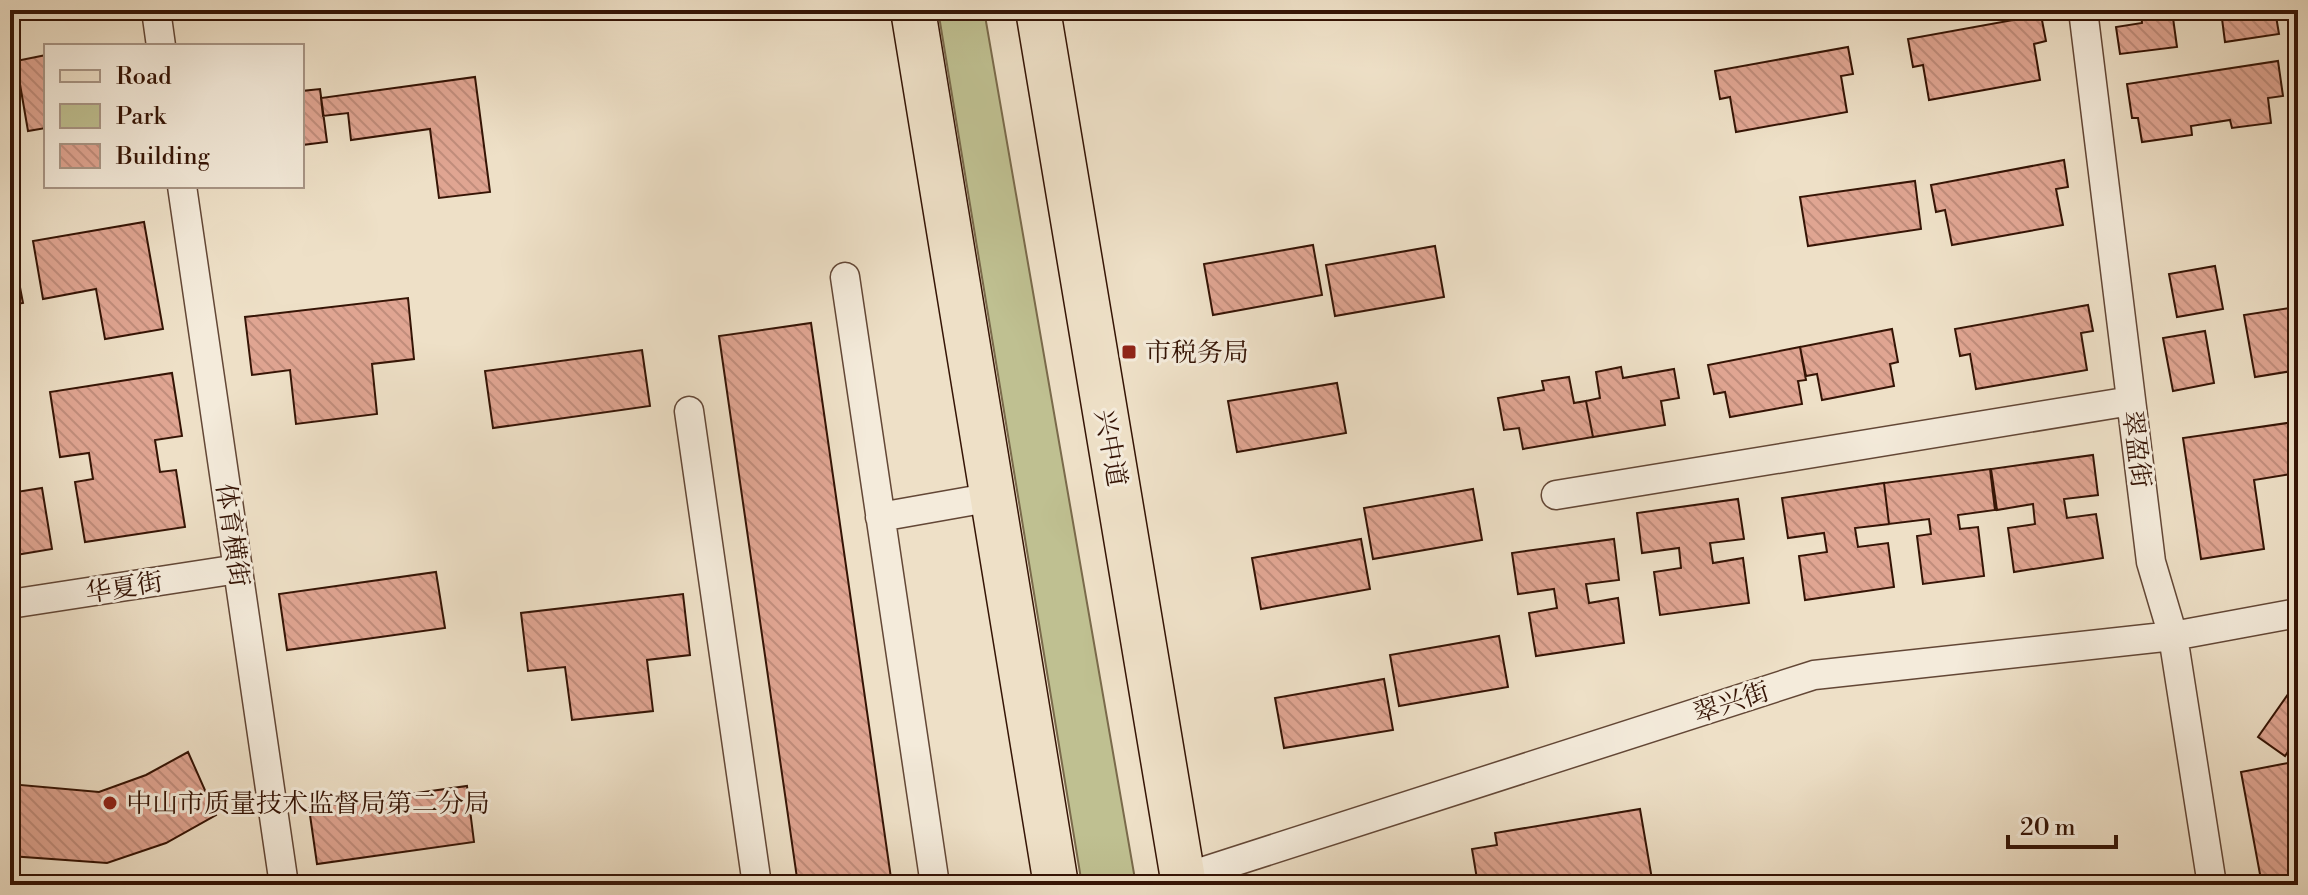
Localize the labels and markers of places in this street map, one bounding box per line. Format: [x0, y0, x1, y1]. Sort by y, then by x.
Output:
place label: 市税务局 [1145, 337, 1249, 369]
marker: 市税务局 [1120, 343, 1138, 361]
place label: 中山市质量技术监督局第二分局 [126, 788, 490, 820]
marker: 中山市质量技术监督局第二分局 [101, 794, 119, 812]

